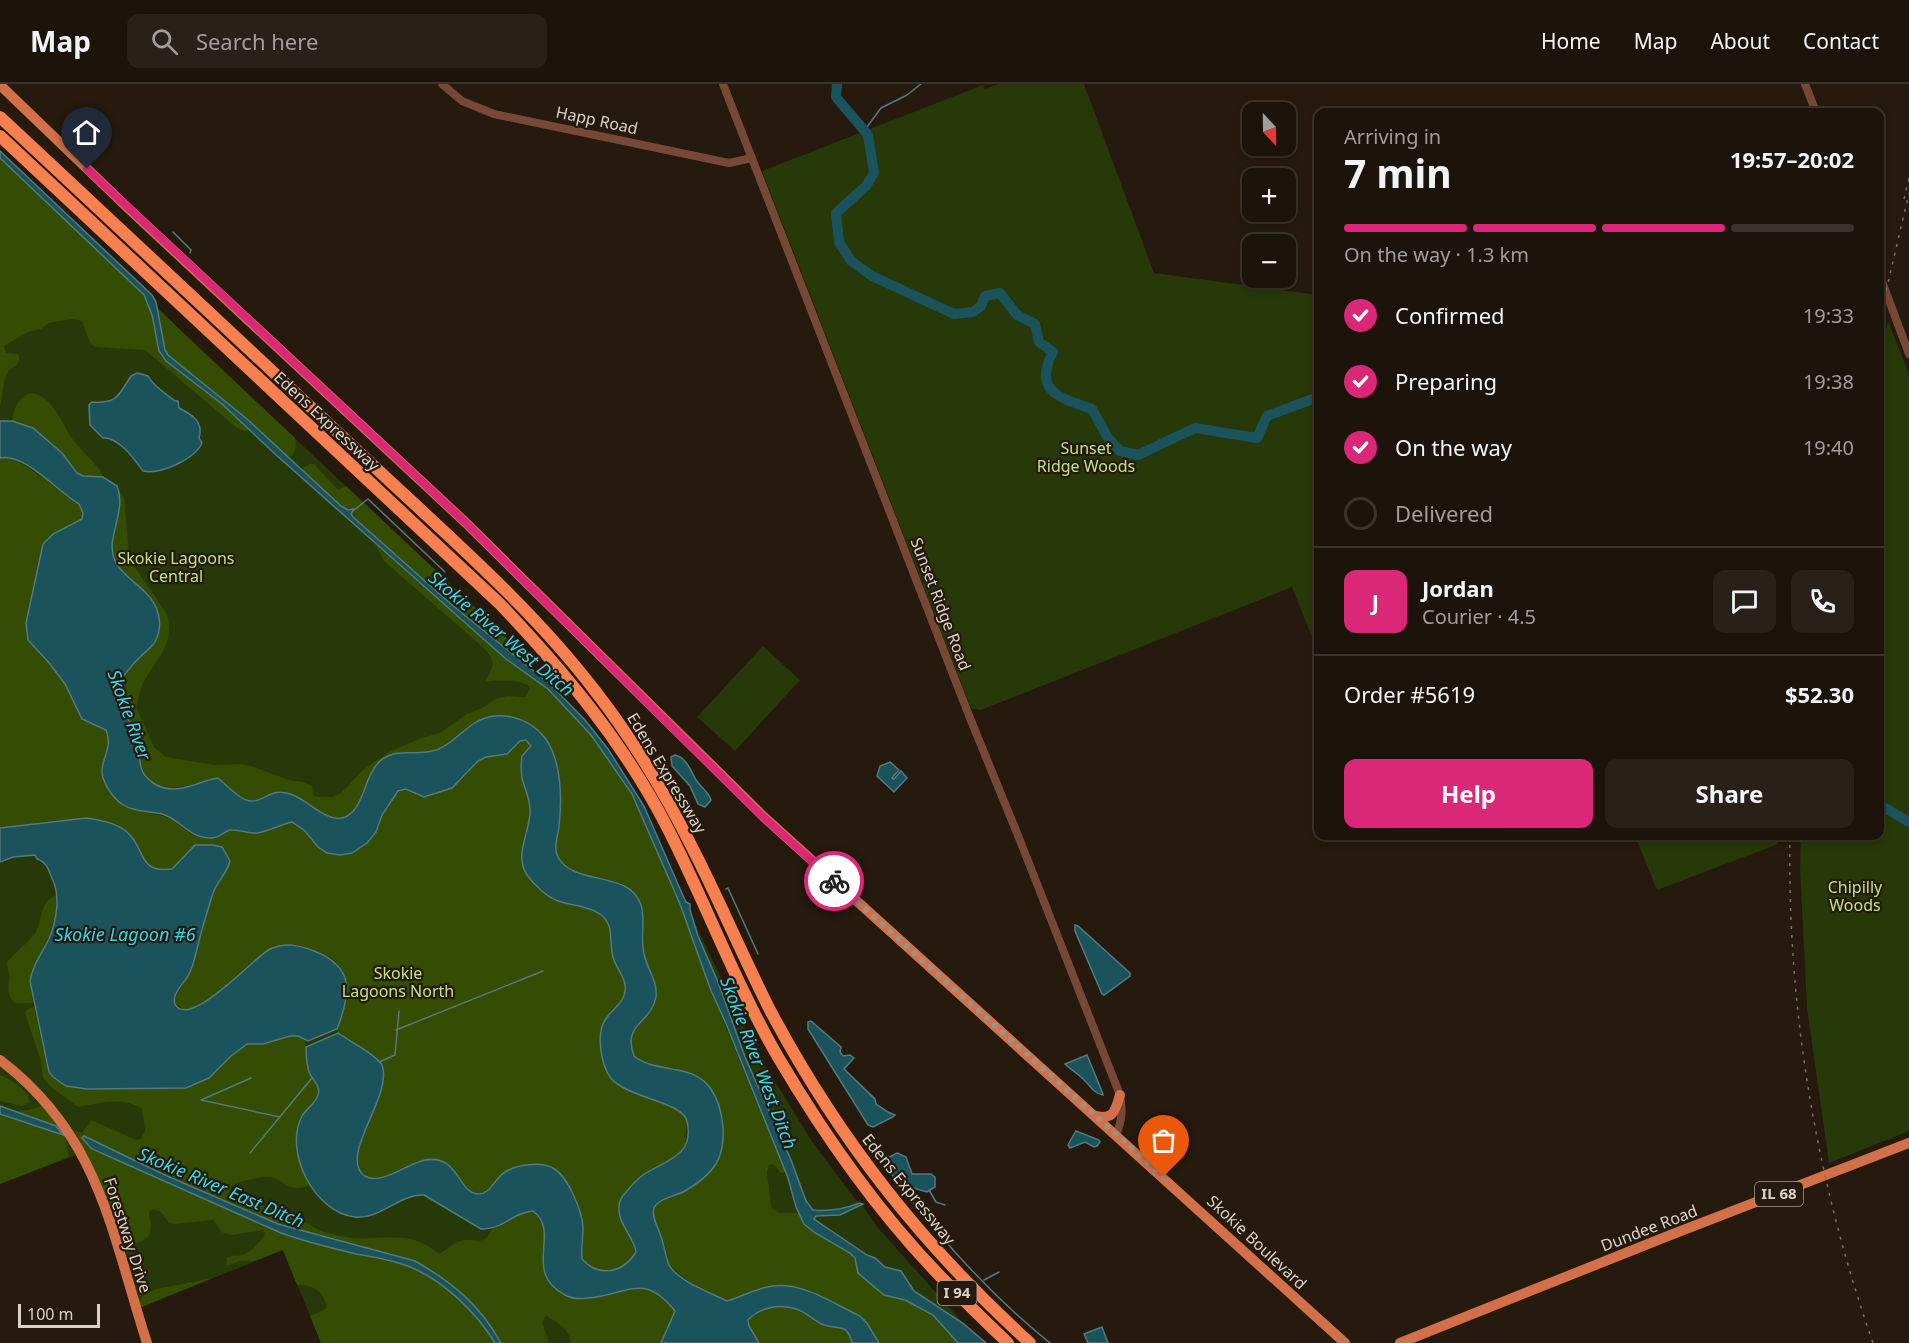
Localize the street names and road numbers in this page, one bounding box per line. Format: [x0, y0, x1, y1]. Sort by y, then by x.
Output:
street label: Happ Road [554, 101, 640, 139]
street label: Edens Expressway [269, 366, 385, 476]
street label: Sunset Ridge Road [906, 534, 976, 674]
street label: Edens Expressway [622, 709, 712, 838]
street label: Edens Expressway [857, 1129, 961, 1250]
street label: Forestway Drive [99, 1174, 157, 1296]
road number: IL 68 [1755, 1182, 1803, 1206]
street label: Skokie Boulevard [1202, 1190, 1312, 1294]
street label: Dundee Road [1597, 1199, 1701, 1257]
road number: I 94 [938, 1281, 976, 1305]

